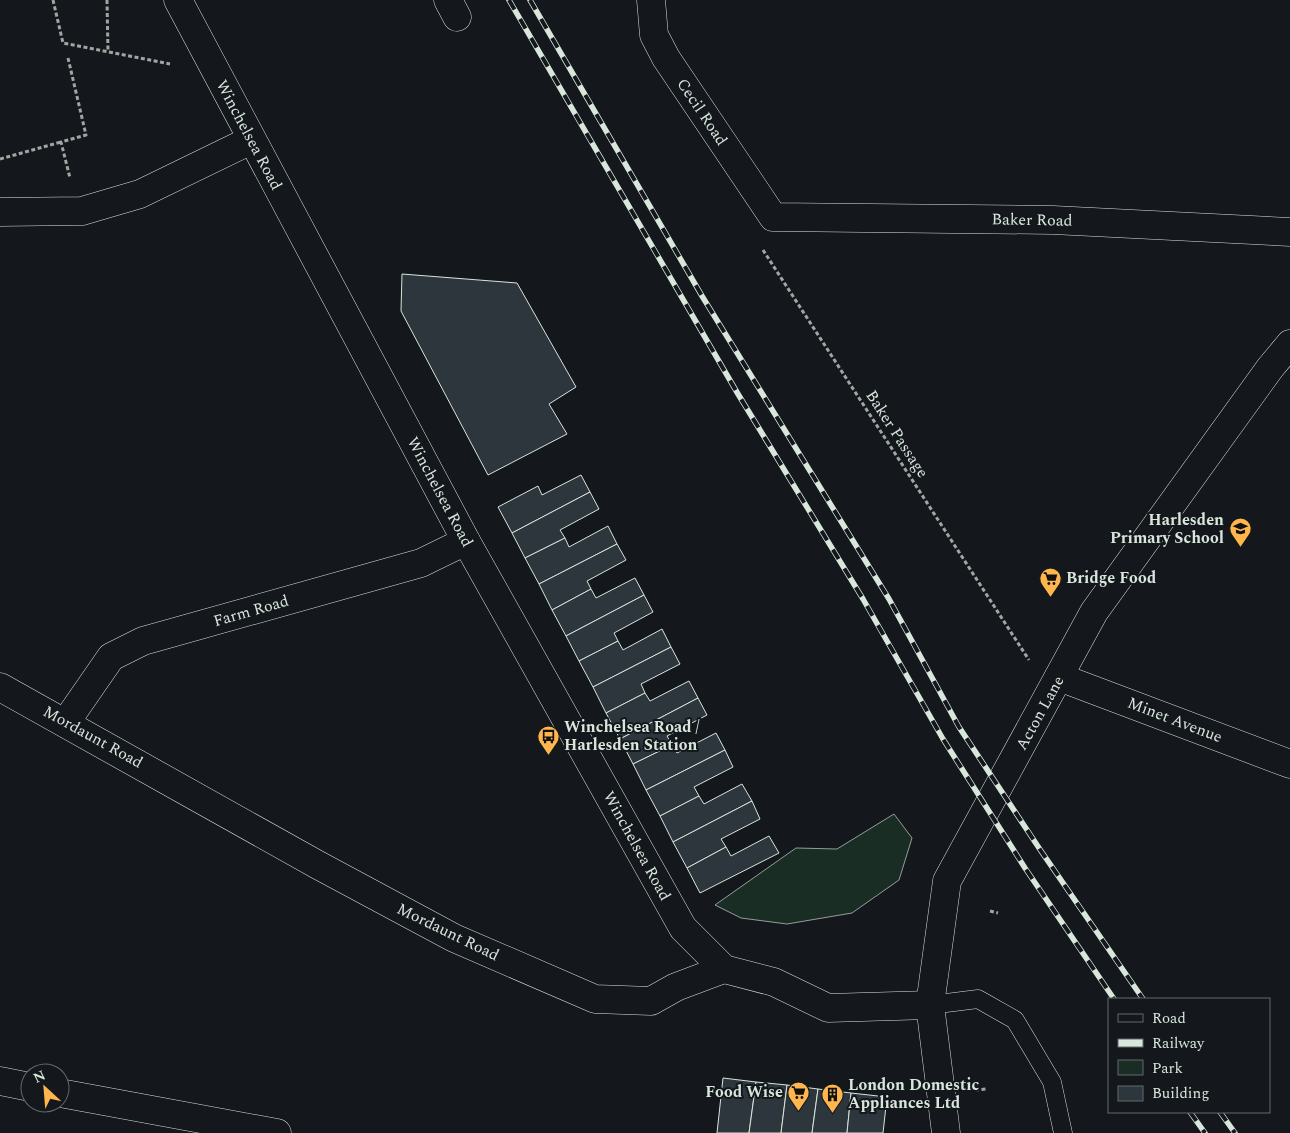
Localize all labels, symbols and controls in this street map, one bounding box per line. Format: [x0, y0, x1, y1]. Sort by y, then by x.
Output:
street label: Cecil Road [671, 73, 733, 151]
street label: Winchelsea Road [210, 76, 288, 194]
street label: Baker Road [991, 207, 1073, 233]
street label: Baker Passage [860, 385, 934, 483]
street label: Winchelsea Road [401, 433, 479, 551]
place label: Harlesden Primary School [1110, 508, 1224, 550]
school or university icon: Harlesden Primary School [1228, 517, 1252, 548]
supermarket icon: Bridge Food [1038, 566, 1062, 597]
place label: Bridge Food [1066, 566, 1156, 590]
street label: Farm Road [210, 589, 292, 633]
street label: Acton Lane [1010, 671, 1070, 755]
street label: Minet Avenue [1124, 691, 1226, 749]
street label: Mordaunt Road [39, 700, 147, 774]
place label: Winchelsea Road / Harlesden Station [564, 715, 700, 757]
bus stop icon: Winchelsea Road / Harlesden Station [536, 724, 560, 755]
street label: Winchelsea Road [597, 787, 677, 905]
street label: Mordaunt Road [393, 897, 503, 967]
legend [1108, 998, 1270, 1113]
text: Road [1152, 1007, 1186, 1030]
text: Railway [1152, 1032, 1205, 1055]
text: Park [1152, 1057, 1183, 1080]
north arrow [20, 1063, 70, 1113]
text: N [30, 1065, 49, 1089]
place label: London Domestic Appliances Ltd [848, 1073, 979, 1115]
place label: Food Wise [705, 1080, 783, 1104]
supermarket icon: Food Wise [787, 1080, 811, 1111]
building icon: London Domestic Appliances Ltd [820, 1082, 844, 1113]
text: Building [1152, 1082, 1209, 1105]

